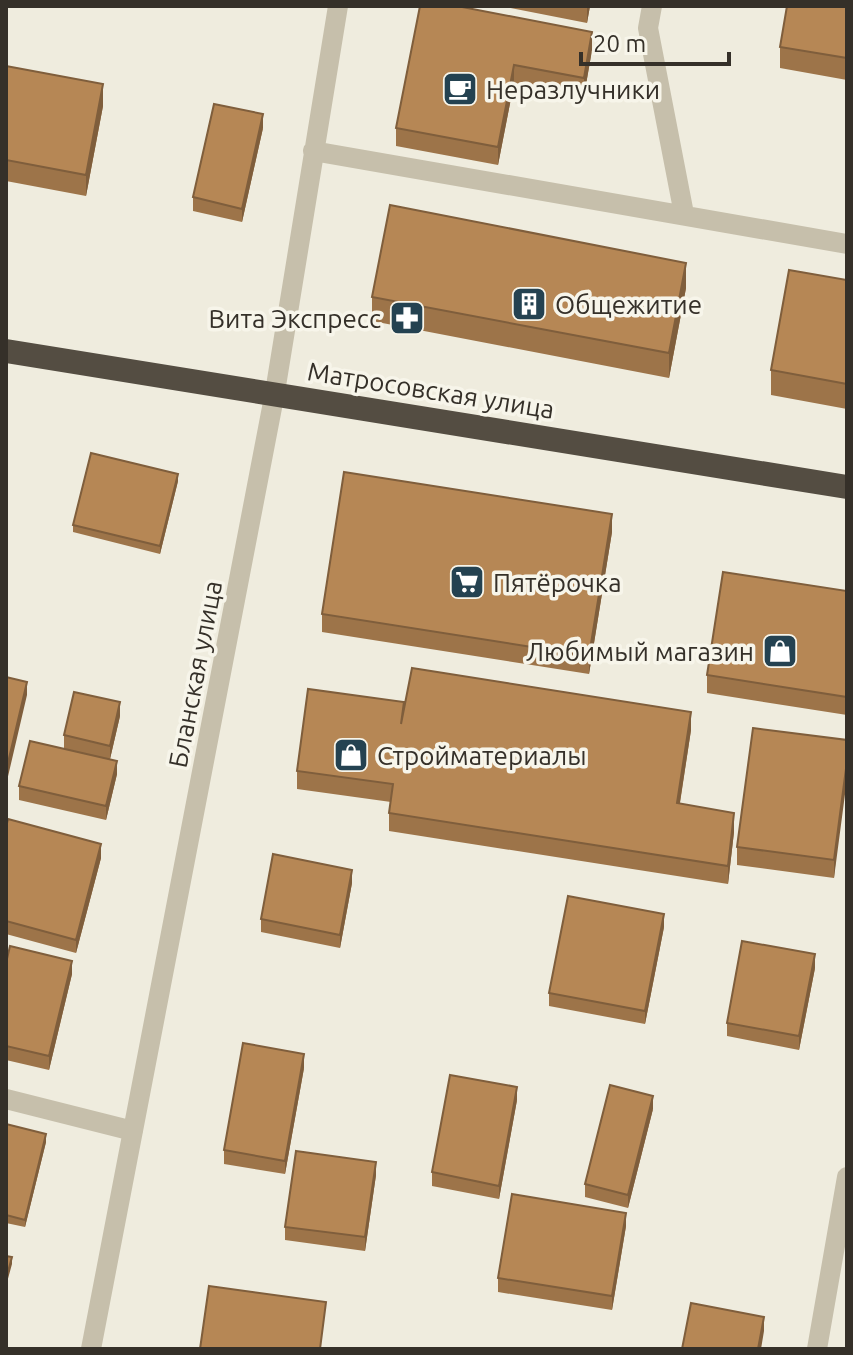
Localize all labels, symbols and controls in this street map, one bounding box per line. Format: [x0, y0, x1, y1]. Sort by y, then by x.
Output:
scale bar [581, 16, 729, 66]
text: 20 m [593, 30, 646, 57]
cafe icon: Неразлучники [441, 70, 479, 108]
place label: Неразлучники [486, 75, 660, 104]
building icon: Общежитие [510, 285, 548, 323]
place label: Общежитие [555, 290, 702, 319]
pharmacy icon: Вита Экспресс [388, 299, 426, 337]
place label: Вита Экспресс [209, 304, 381, 333]
street label: Матросовская улица [306, 356, 556, 424]
supermarket icon: Пятёрочка [448, 563, 486, 601]
place label: Пятёрочка [493, 568, 622, 597]
street label: Бланская улица [163, 578, 227, 770]
shop icon: Любимый магазин [761, 632, 799, 670]
place label: Любимый магазин [526, 637, 754, 666]
shop icon: Стройматериалы [332, 736, 370, 774]
place label: Стройматериалы [377, 741, 586, 770]

